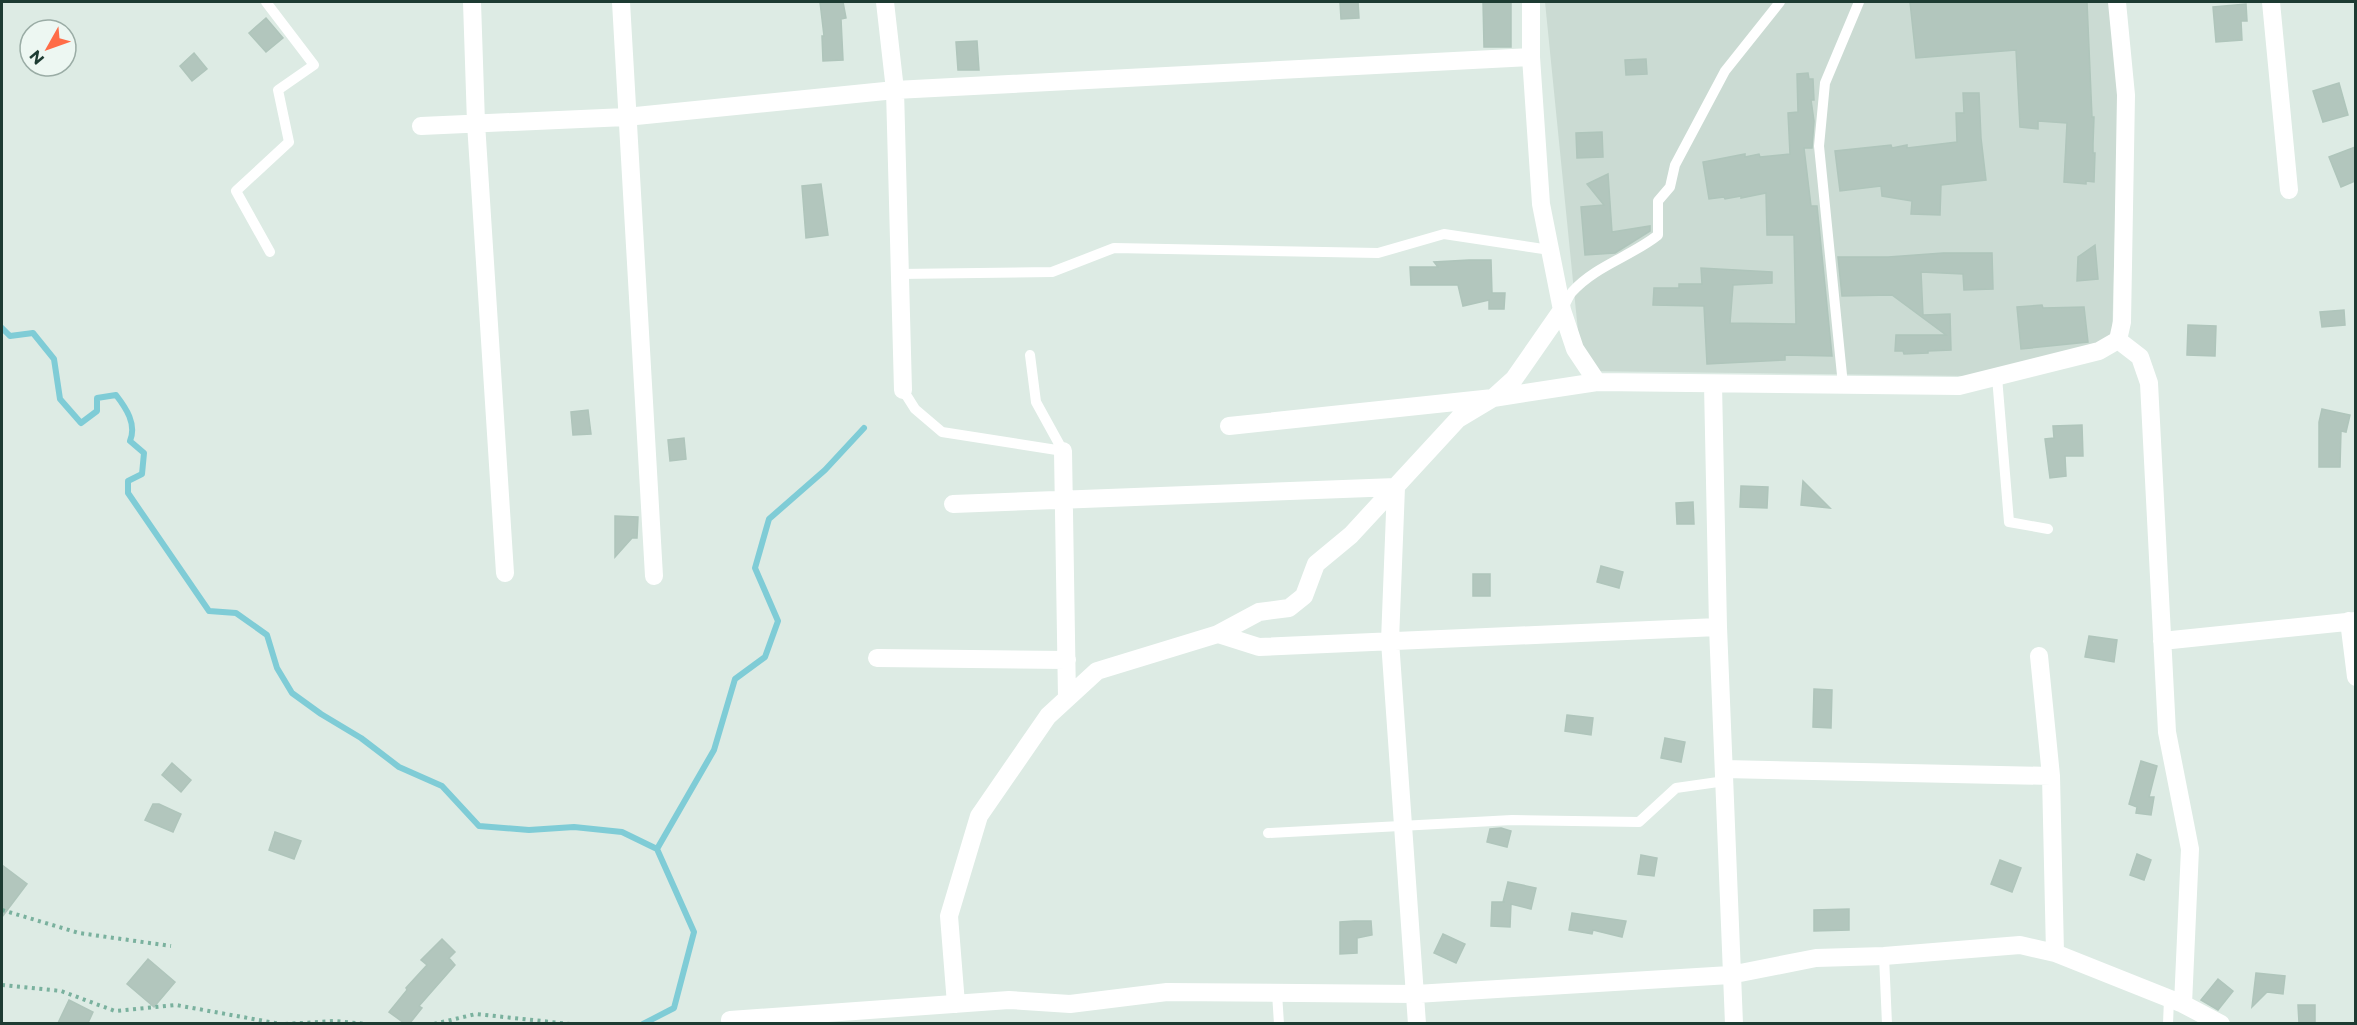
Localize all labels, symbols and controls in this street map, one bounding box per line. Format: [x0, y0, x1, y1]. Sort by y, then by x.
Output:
north arrow [18, 18, 78, 78]
text: N [25, 46, 48, 68]

